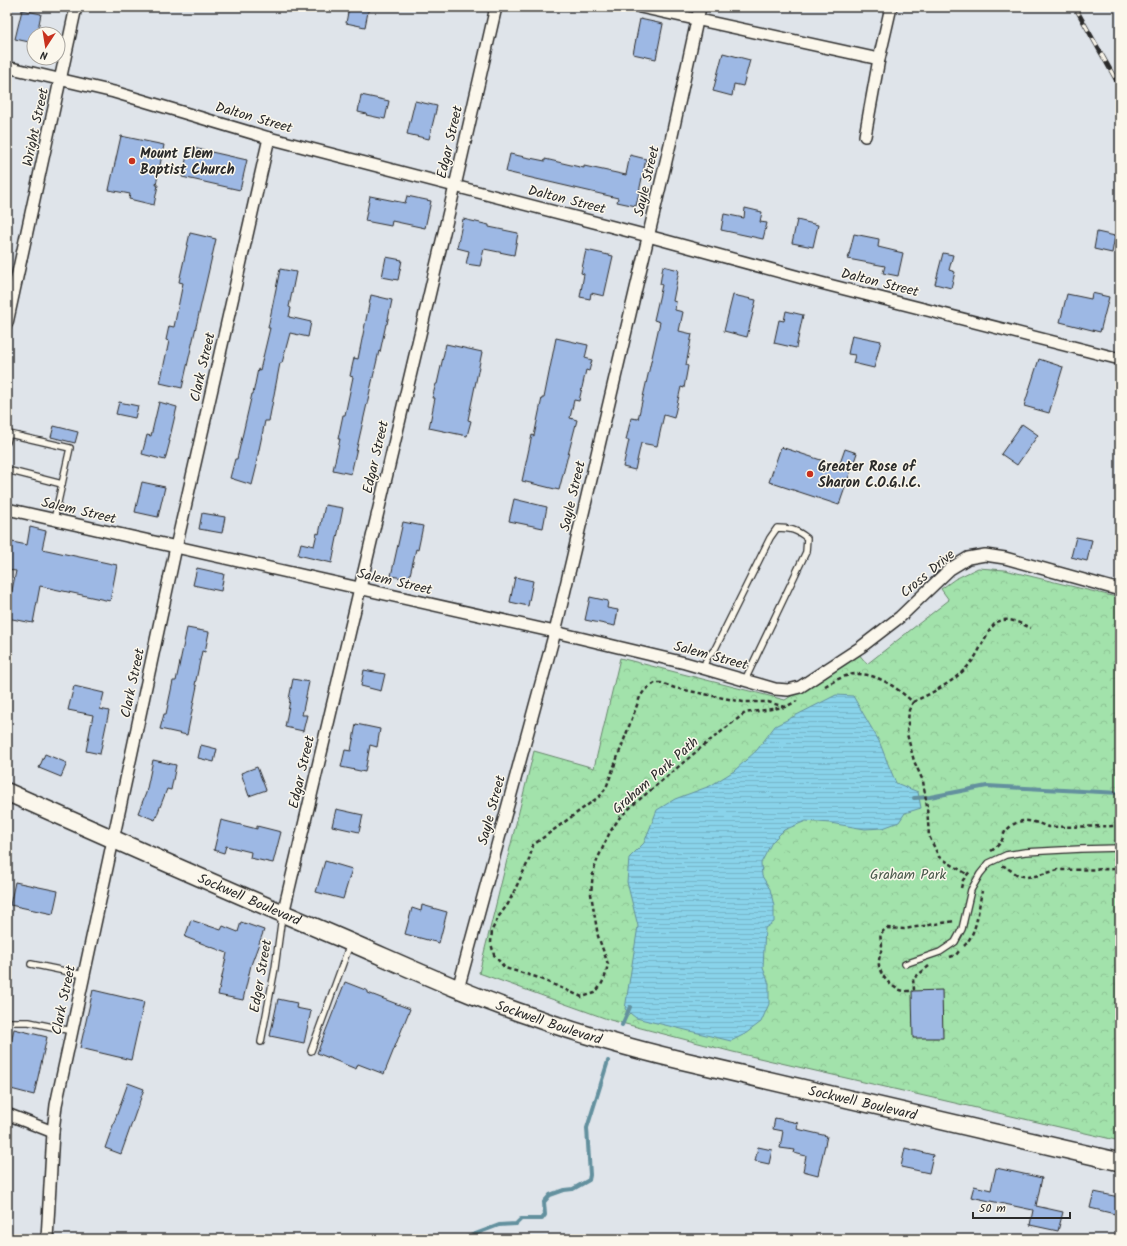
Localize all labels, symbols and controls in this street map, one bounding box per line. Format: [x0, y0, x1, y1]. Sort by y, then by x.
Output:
north arrow [26, 26, 66, 66]
text: N [39, 45, 49, 64]
street label: Wright Street [17, 85, 55, 168]
street label: Dalton Street [213, 96, 295, 140]
street label: Edgar Street [431, 103, 469, 181]
place label: Mount Elem Baptist Church [140, 143, 235, 181]
street label: Sayle Street [628, 143, 666, 218]
marker: Mount Elem Baptist Church [127, 156, 137, 166]
street label: Dalton Street [526, 180, 608, 220]
street label: Dalton Street [839, 263, 921, 303]
street label: Clark Street [184, 330, 222, 404]
street label: Edgar Street [357, 418, 395, 496]
place label: Greater Rose of Sharon C.O.G.I.C. [818, 456, 921, 494]
street label: Sayle Street [554, 458, 592, 533]
marker: Greater Rose of Sharon C.O.G.I.C. [805, 469, 815, 479]
street label: Salem Street [39, 492, 119, 530]
street label: Cross Drive [895, 544, 961, 603]
street label: Salem Street [355, 563, 435, 601]
street label: Salem Street [671, 636, 751, 677]
street label: Clark Street [115, 646, 151, 720]
street label: Graham Park Path [607, 732, 704, 820]
street label: Edgar Street [283, 733, 321, 811]
street label: Sayle Street [472, 772, 512, 848]
park label: Graham Park [870, 864, 946, 886]
street label: Sockwell Boulevard [194, 868, 305, 932]
street label: Edger Street [244, 937, 278, 1014]
street label: Clark Street [46, 963, 82, 1037]
street label: Sockwell Boulevard [492, 995, 605, 1051]
street label: Sockwell Boulevard [806, 1080, 920, 1127]
scale bar [973, 1194, 1070, 1220]
text: 50 m [979, 1199, 1006, 1218]

